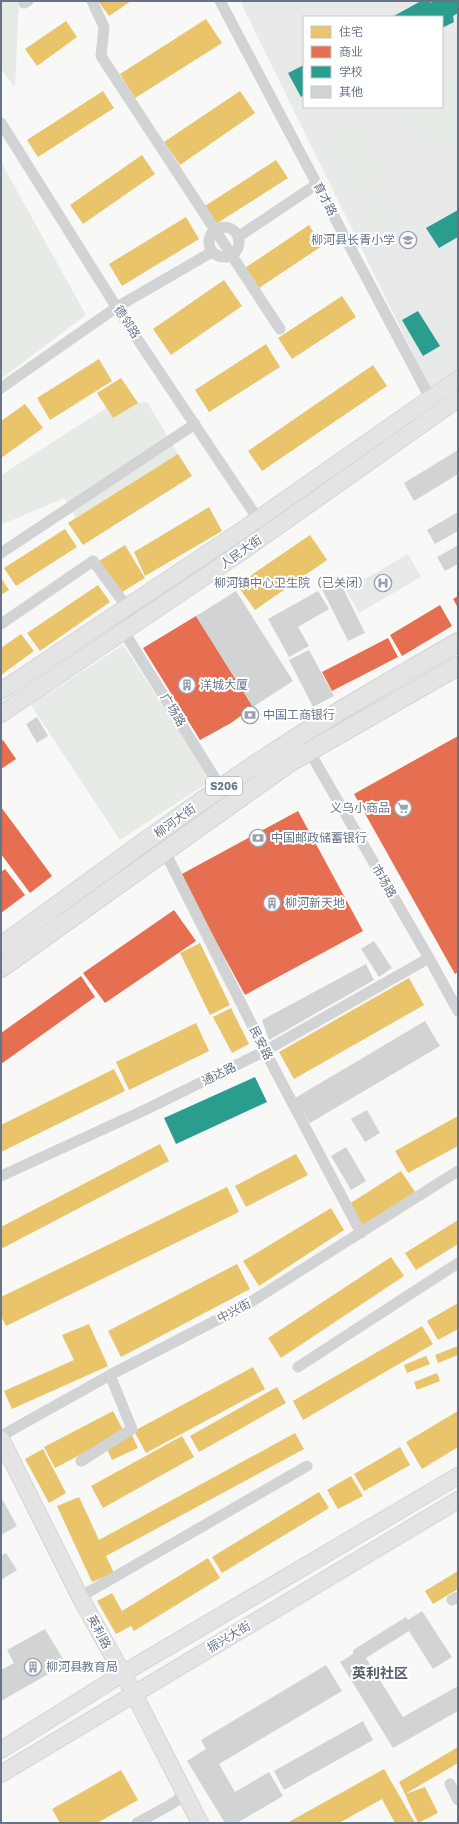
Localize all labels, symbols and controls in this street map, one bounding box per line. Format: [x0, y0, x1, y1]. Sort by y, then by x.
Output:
legend [303, 16, 443, 108]
text: 住宅 [339, 25, 363, 39]
text: 商业 [339, 45, 363, 59]
text: 学校 [339, 65, 363, 79]
text: 其他 [339, 85, 363, 99]
street label: 育才路 [310, 180, 340, 218]
school or university icon: 柳河县长青小学 [398, 230, 418, 250]
place label: 柳河县长青小学 [311, 233, 395, 247]
street label: 德邻路 [111, 303, 143, 341]
street label: 人民大街 [217, 532, 265, 572]
hospital icon: 柳河镇中心卫生院（已关闭） [373, 573, 393, 593]
place label: 柳河镇中心卫生院（已关闭） [214, 576, 370, 590]
building icon: 洋城大厦 [177, 675, 197, 695]
place label: 洋城大厦 [200, 678, 248, 692]
street label: 广场路 [158, 691, 188, 729]
bank icon: 中国工商银行 [240, 705, 260, 725]
place label: 中国工商银行 [263, 708, 335, 722]
road number: S206 [206, 777, 242, 795]
supermarket icon: 义乌小商品 [393, 798, 413, 818]
street label: 柳河大街 [151, 801, 199, 841]
place label: 义乌小商品 [330, 801, 390, 815]
bank icon: 中国邮政储蓄银行 [248, 828, 268, 848]
place label: 中国邮政储蓄银行 [271, 831, 367, 845]
street label: 市场路 [369, 862, 399, 900]
building icon: 柳河新天地 [262, 893, 282, 913]
place label: 柳河新天地 [285, 896, 345, 910]
street label: 民安路 [247, 1024, 275, 1062]
street label: 通达路 [200, 1060, 238, 1088]
street label: 中兴街 [215, 1296, 253, 1326]
street label: 英利路 [84, 1613, 114, 1651]
street label: 振兴大街 [205, 1619, 253, 1655]
building icon: 柳河县教育局 [23, 1657, 43, 1677]
place label: 柳河县教育局 [46, 1660, 118, 1674]
district label: 英利社区 [352, 1665, 408, 1681]

